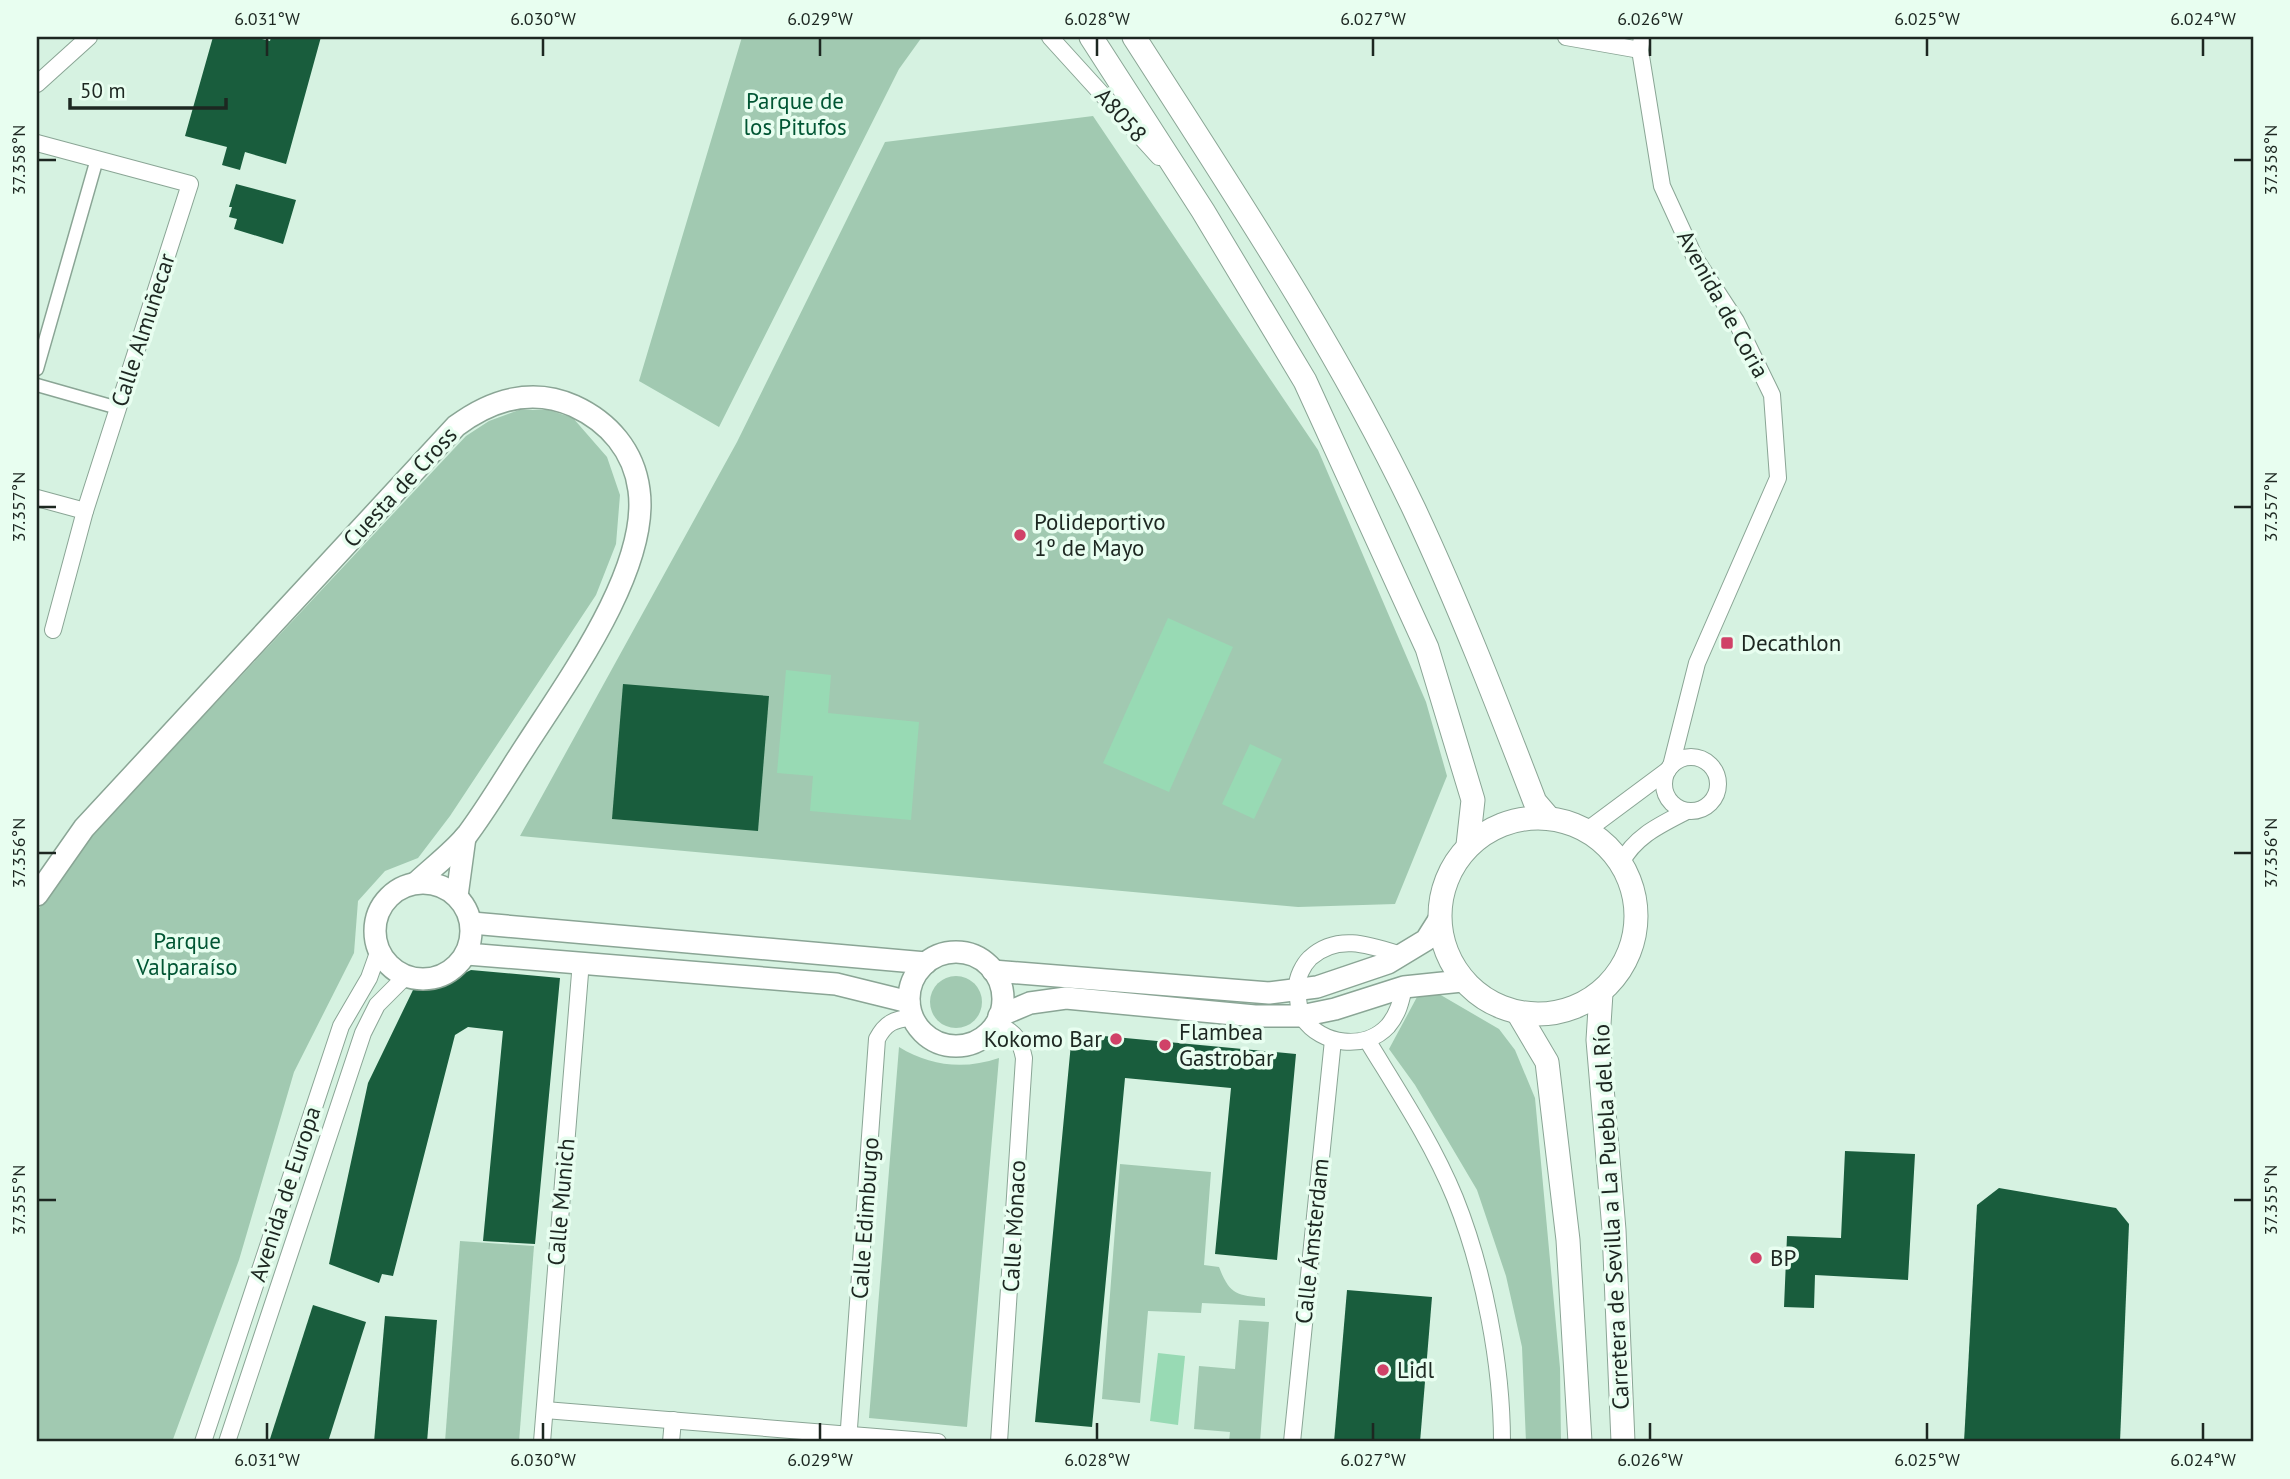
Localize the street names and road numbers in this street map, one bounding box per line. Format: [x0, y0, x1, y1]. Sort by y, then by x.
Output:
street label: A8058 [1089, 81, 1153, 148]
street label: Avenida de Coria [1671, 225, 1776, 383]
street label: Calle Almuñecar [104, 249, 181, 410]
street label: Cuesta de Cross [336, 420, 463, 553]
street label: Carretera de Sevilla a La Puebla del Río [1586, 1023, 1635, 1411]
street label: Avenida de Europa [242, 1102, 327, 1285]
street label: Calle Edimburgo [844, 1136, 885, 1300]
street label: Calle Munich [540, 1137, 581, 1267]
street label: Calle Ámsterdam [1288, 1157, 1335, 1325]
street label: Calle Mónaco [996, 1159, 1031, 1293]

